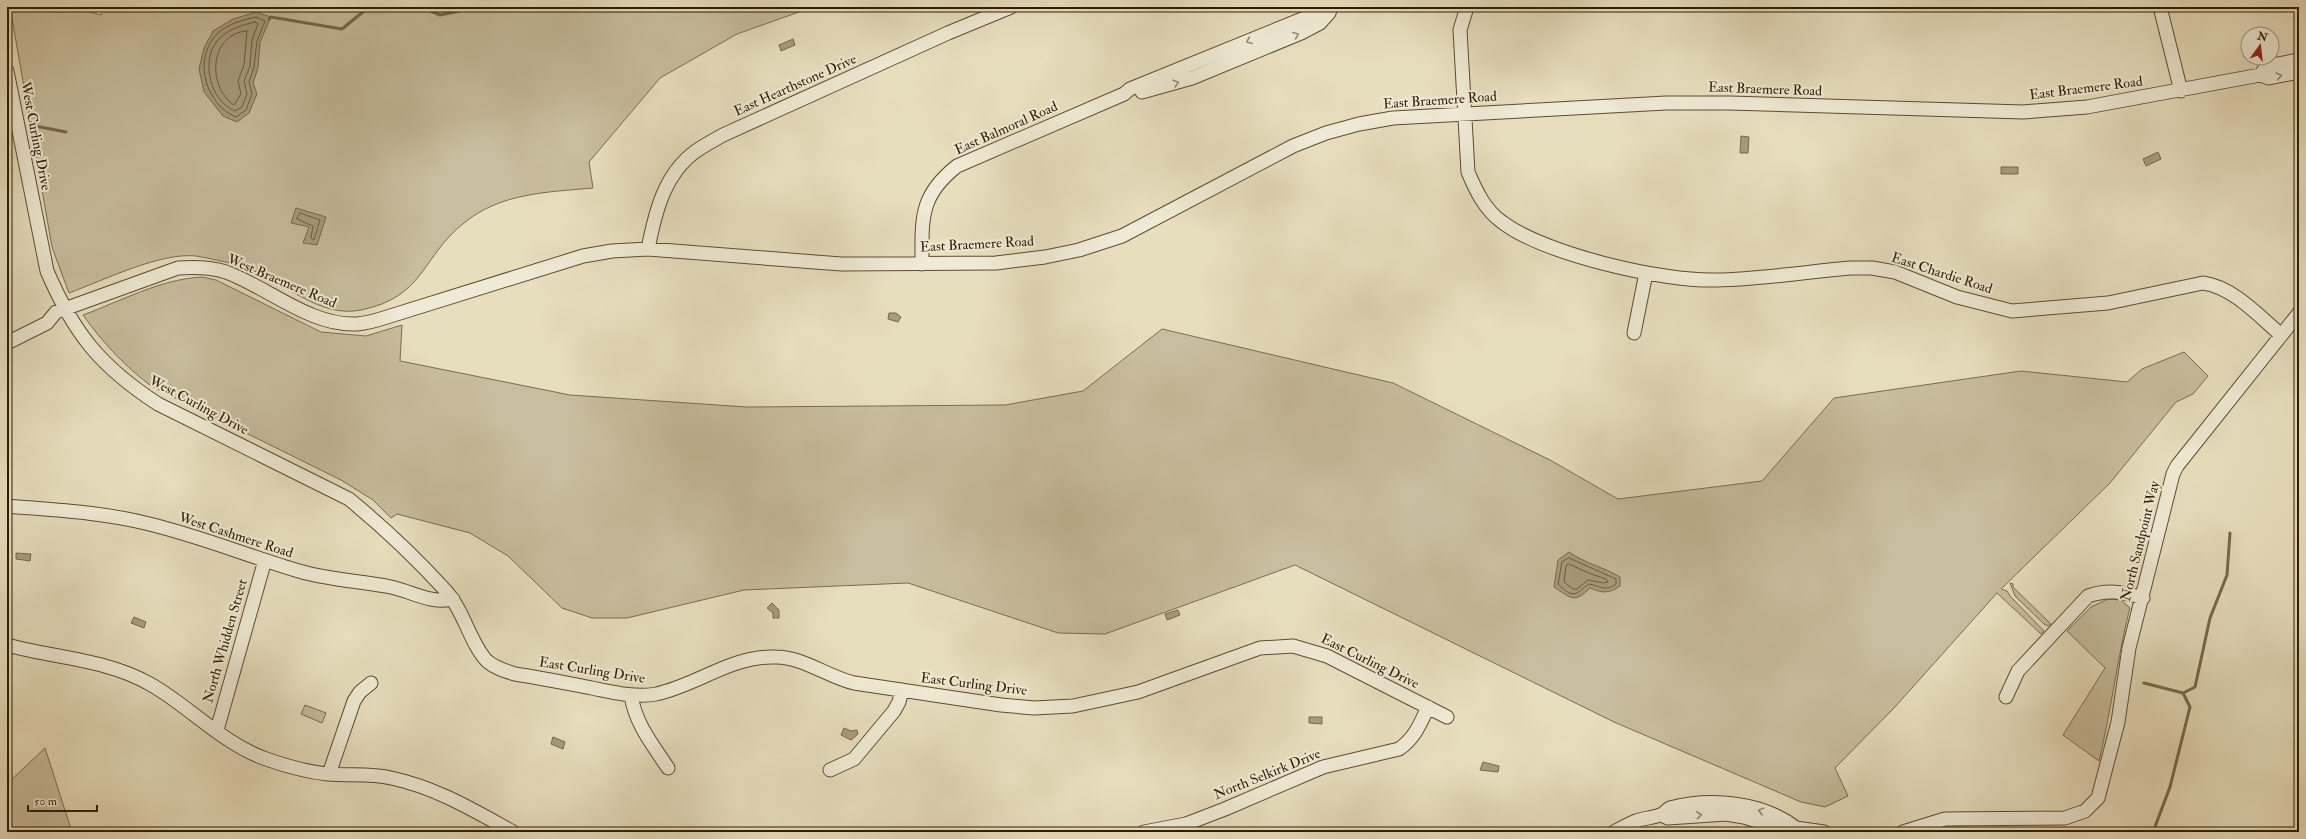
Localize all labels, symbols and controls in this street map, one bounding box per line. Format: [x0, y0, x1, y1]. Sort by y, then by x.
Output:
north arrow [2240, 26, 2280, 66]
text: N [2255, 29, 2270, 45]
one-way arrow [1292, 32, 1300, 40]
one-way arrow [1245, 36, 1253, 44]
street label: East Hearthstone Drive [731, 50, 859, 120]
one-way arrow [2276, 72, 2283, 81]
street label: East Braemere Road [2028, 73, 2144, 103]
street label: West Curling Drive [17, 79, 55, 192]
one-way arrow [1172, 79, 1179, 88]
street label: East Braemere Road [1708, 79, 1822, 99]
street label: East Braemere Road [1383, 88, 1498, 112]
street label: East Balmoral Road [952, 98, 1060, 158]
street label: East Braemere Road [920, 233, 1034, 255]
street label: East Chardie Road [1889, 249, 1995, 297]
street label: West Braemere Road [224, 250, 339, 312]
street label: West Curling Drive [146, 371, 252, 438]
street label: North Sandpoint Way [2117, 478, 2164, 603]
street label: West Cashmere Road [176, 508, 295, 562]
street label: North Whidden Street [199, 577, 251, 705]
street label: East Curling Drive [1318, 630, 1422, 692]
street label: East Curling Drive [538, 653, 646, 687]
street label: East Curling Drive [920, 669, 1028, 699]
street label: North Selkirk Drive [1211, 745, 1323, 803]
scale bar [28, 787, 97, 813]
text: 50 m [34, 794, 58, 809]
one-way arrow [1758, 807, 1764, 815]
one-way arrow [1696, 811, 1702, 820]

